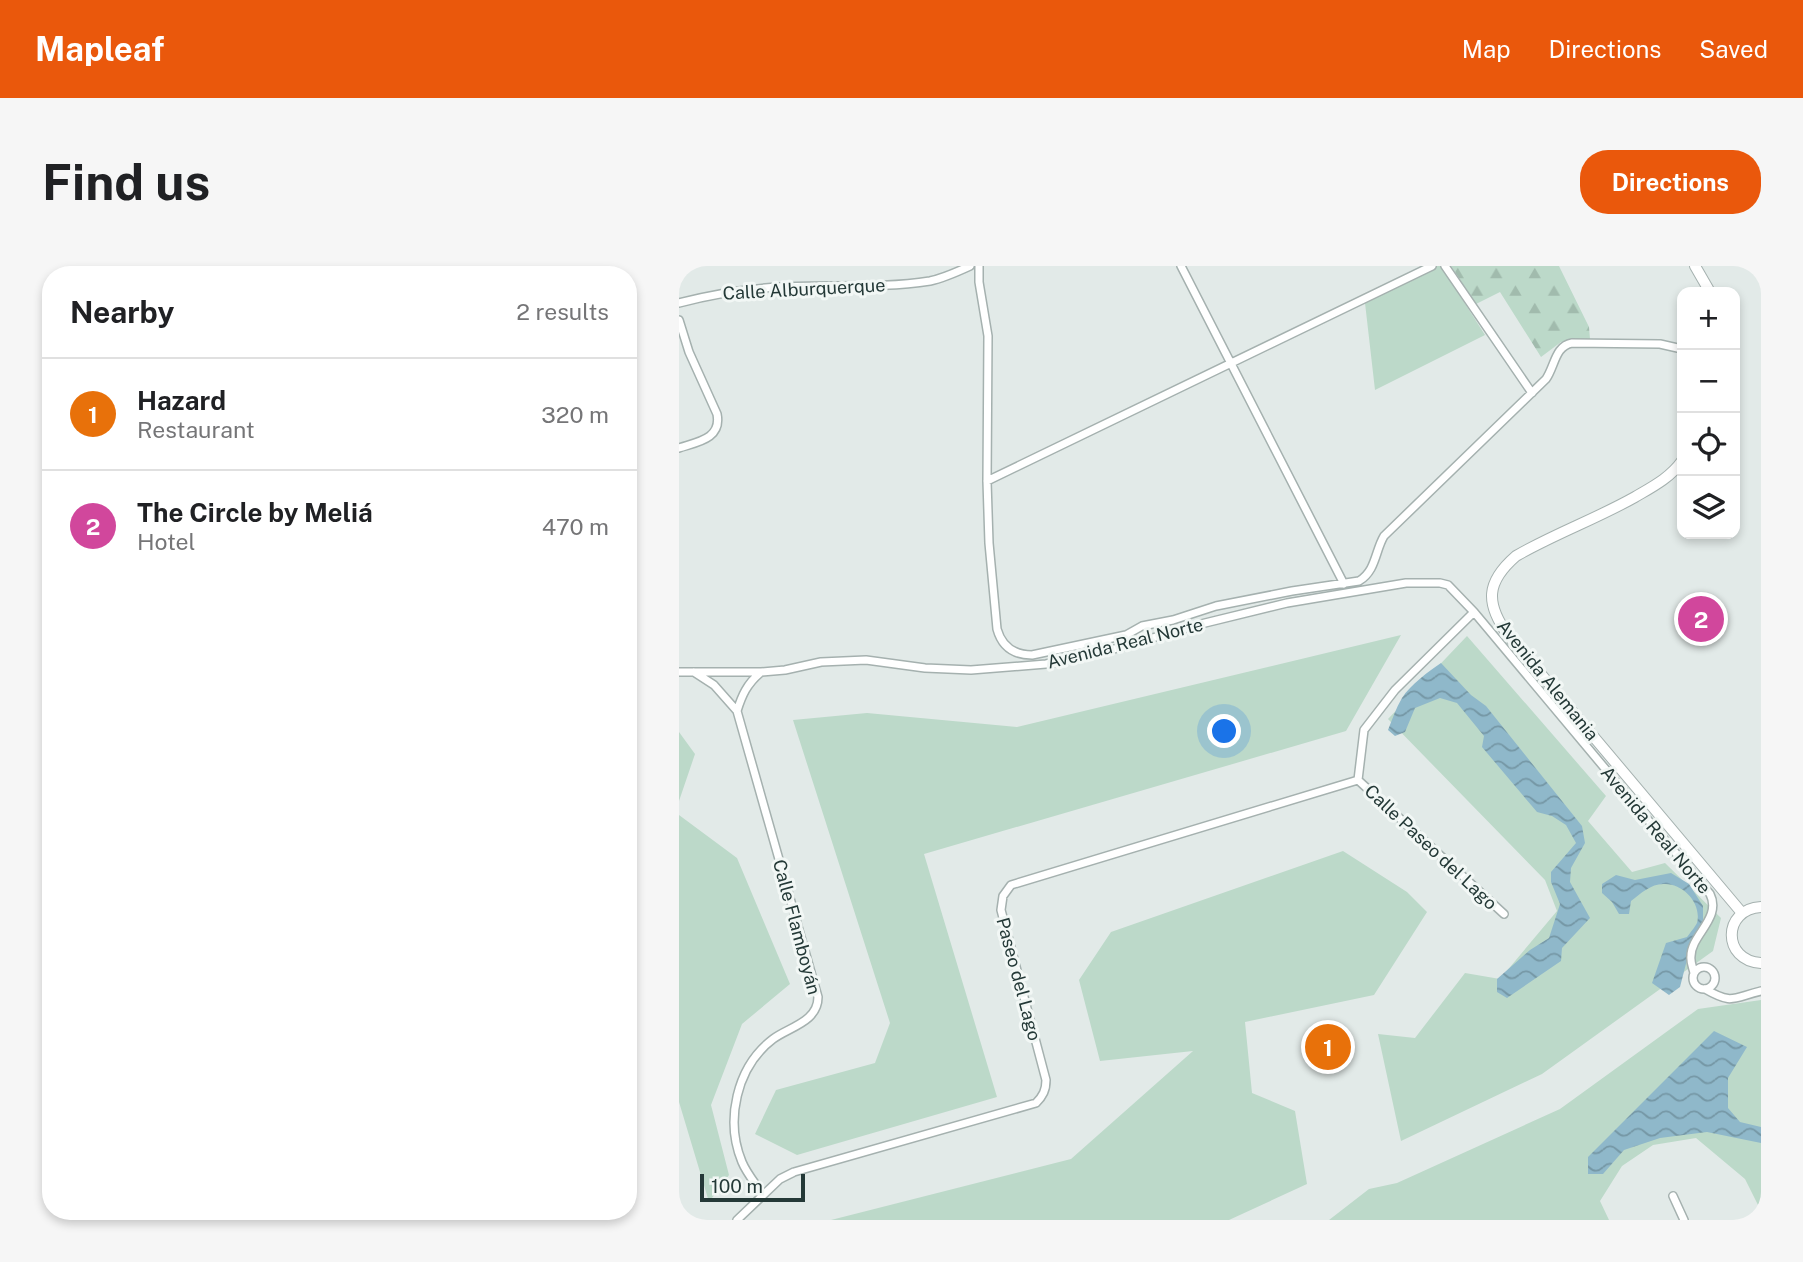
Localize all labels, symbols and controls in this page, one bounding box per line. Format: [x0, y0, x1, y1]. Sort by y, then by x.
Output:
text: Mapleaf [35, 30, 164, 68]
text: Map [1462, 35, 1511, 63]
text: Directions [1549, 35, 1661, 63]
text: Saved [1699, 35, 1768, 63]
button: Directions [1580, 150, 1761, 214]
text: Find us [42, 153, 210, 211]
street label: Calle Alburquerque [722, 274, 886, 304]
map controls [1677, 287, 1740, 539]
button: + [1677, 287, 1740, 350]
text: Nearby [70, 294, 174, 330]
text: 2 results [516, 298, 609, 325]
button: − [1677, 350, 1740, 413]
text: Hazard [137, 385, 226, 416]
text: 1 [88, 401, 98, 428]
text: 320 m [541, 401, 609, 428]
button: locate [1677, 413, 1740, 476]
text: Restaurant [137, 416, 255, 443]
button: layers [1677, 476, 1740, 539]
text: The Circle by Meliá [137, 497, 373, 528]
text: 2 [86, 513, 100, 540]
text: 470 m [542, 513, 609, 540]
text: Hotel [137, 528, 196, 555]
pin: 2 [1678, 593, 1724, 645]
street label: Avenida Real Norte [1045, 613, 1205, 673]
street label: Avenida Alemania [1493, 616, 1603, 744]
your location [1207, 714, 1241, 748]
street label: Avenida Real Norte [1597, 762, 1715, 898]
street label: Calle Paseo del Lago [1360, 780, 1502, 914]
street label: Calle Flamboyán [769, 857, 825, 997]
street label: Paseo del Lago [992, 915, 1046, 1043]
pin: 1 [1305, 1021, 1351, 1073]
scale bar [700, 1171, 805, 1203]
text: 100 m [711, 1175, 763, 1197]

